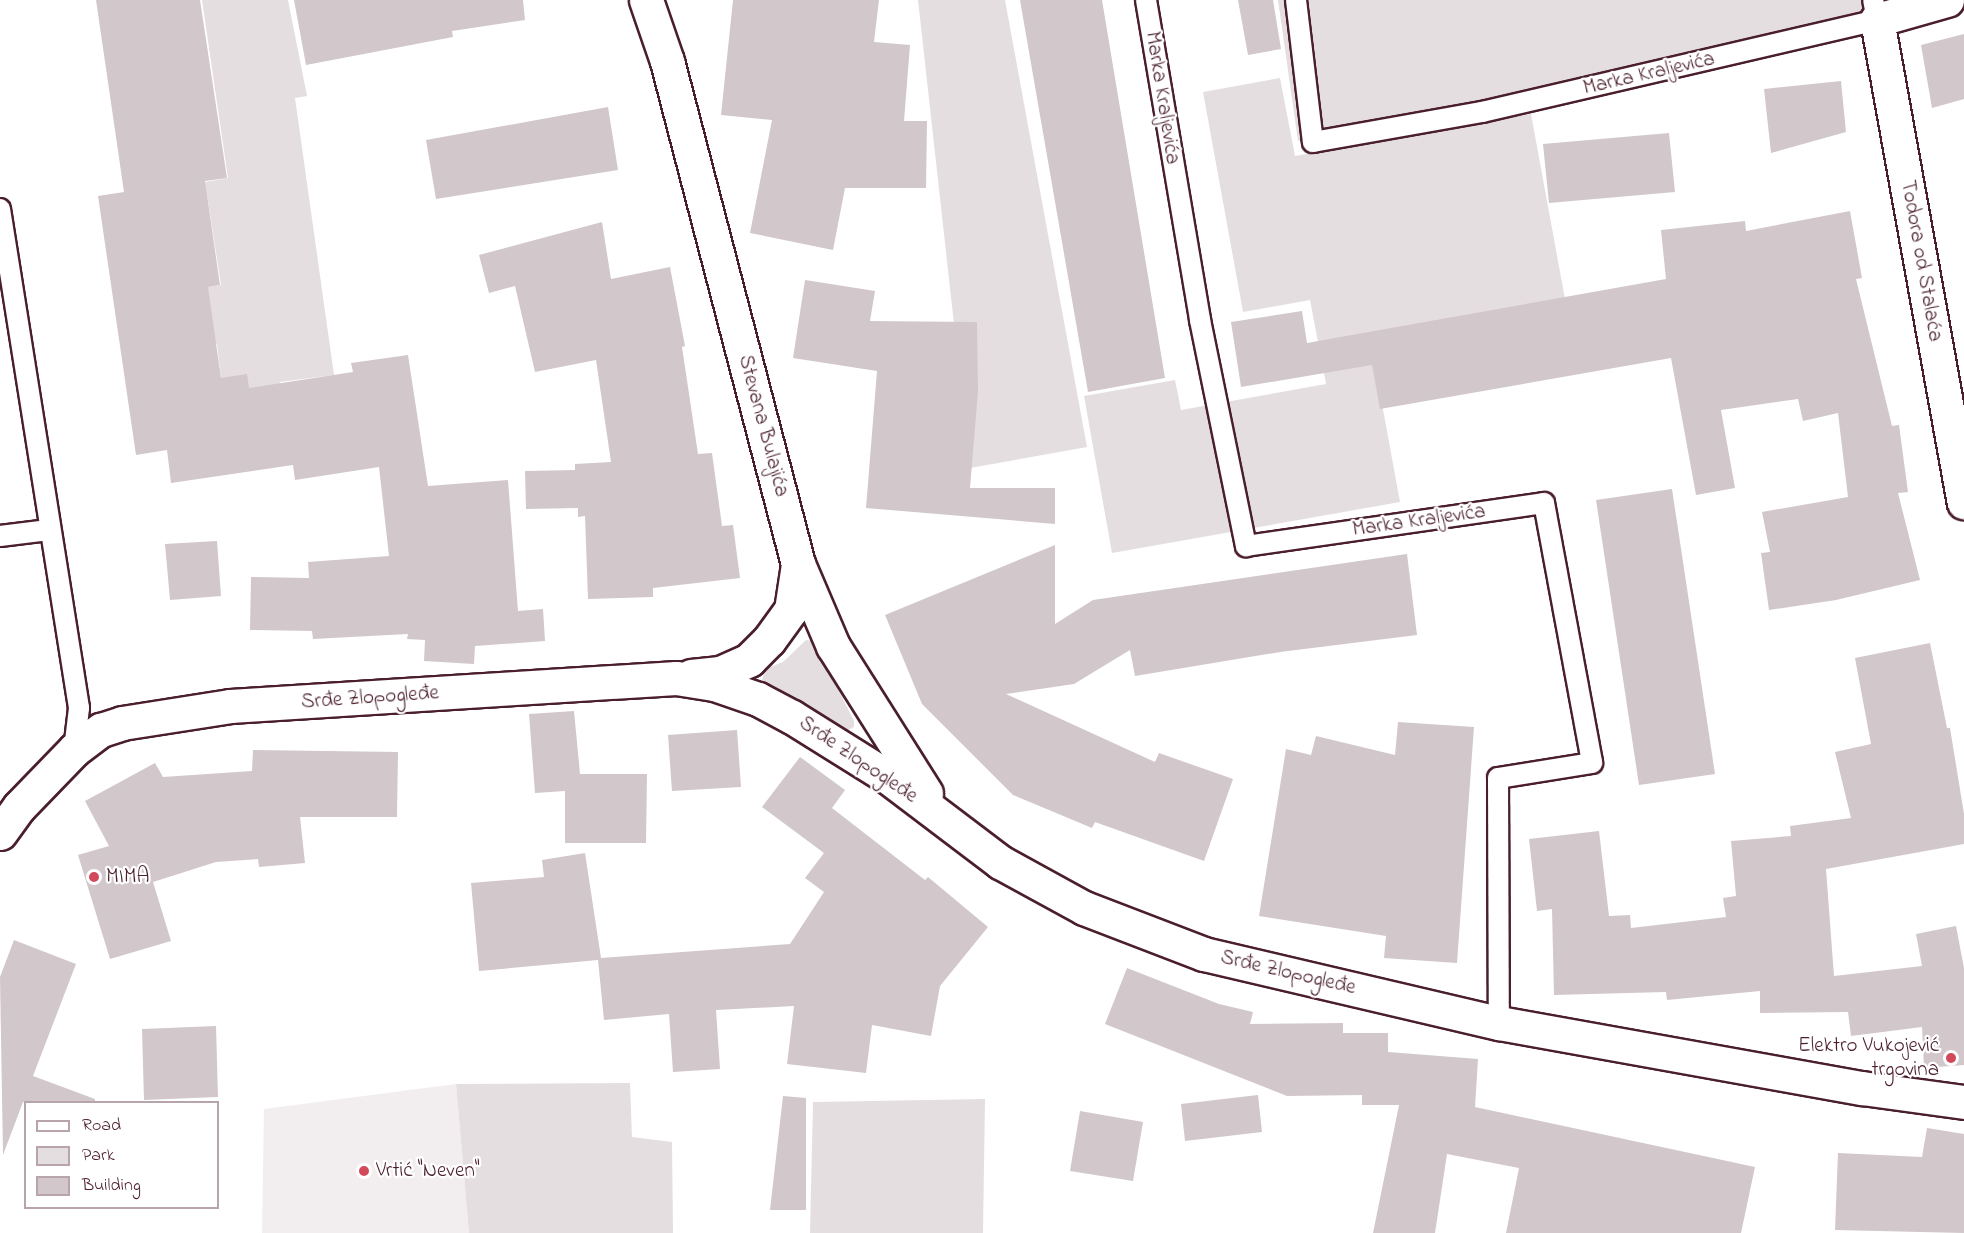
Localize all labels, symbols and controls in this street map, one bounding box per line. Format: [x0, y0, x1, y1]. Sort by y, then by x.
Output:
street label: Marka Kraljevića [1139, 30, 1185, 166]
street label: Marka Kraljevića [1581, 47, 1717, 101]
street label: Todora od Stalaća [1894, 178, 1948, 344]
street label: Stevana Bulajića [732, 352, 794, 500]
street label: Marka Kraljevića [1351, 499, 1487, 543]
street label: Srđe Zlopogleđe [300, 681, 440, 715]
street label: Srđe Zlopogleđe [794, 711, 922, 809]
place label: MIMA [106, 864, 149, 890]
marker: MIMA [87, 870, 101, 884]
street label: Srđe Zlopogleđe [1218, 945, 1358, 1001]
place label: Elektro Vukojević trgovina [1798, 1033, 1939, 1083]
marker: Elektro Vukojević trgovina [1944, 1051, 1958, 1065]
legend [24, 1101, 219, 1209]
text: Road [82, 1113, 121, 1139]
text: Park [82, 1143, 115, 1169]
place label: Vrtić "Neven" [376, 1158, 480, 1184]
marker: Vrtić "Neven" [357, 1164, 371, 1178]
text: Building [82, 1173, 141, 1199]

